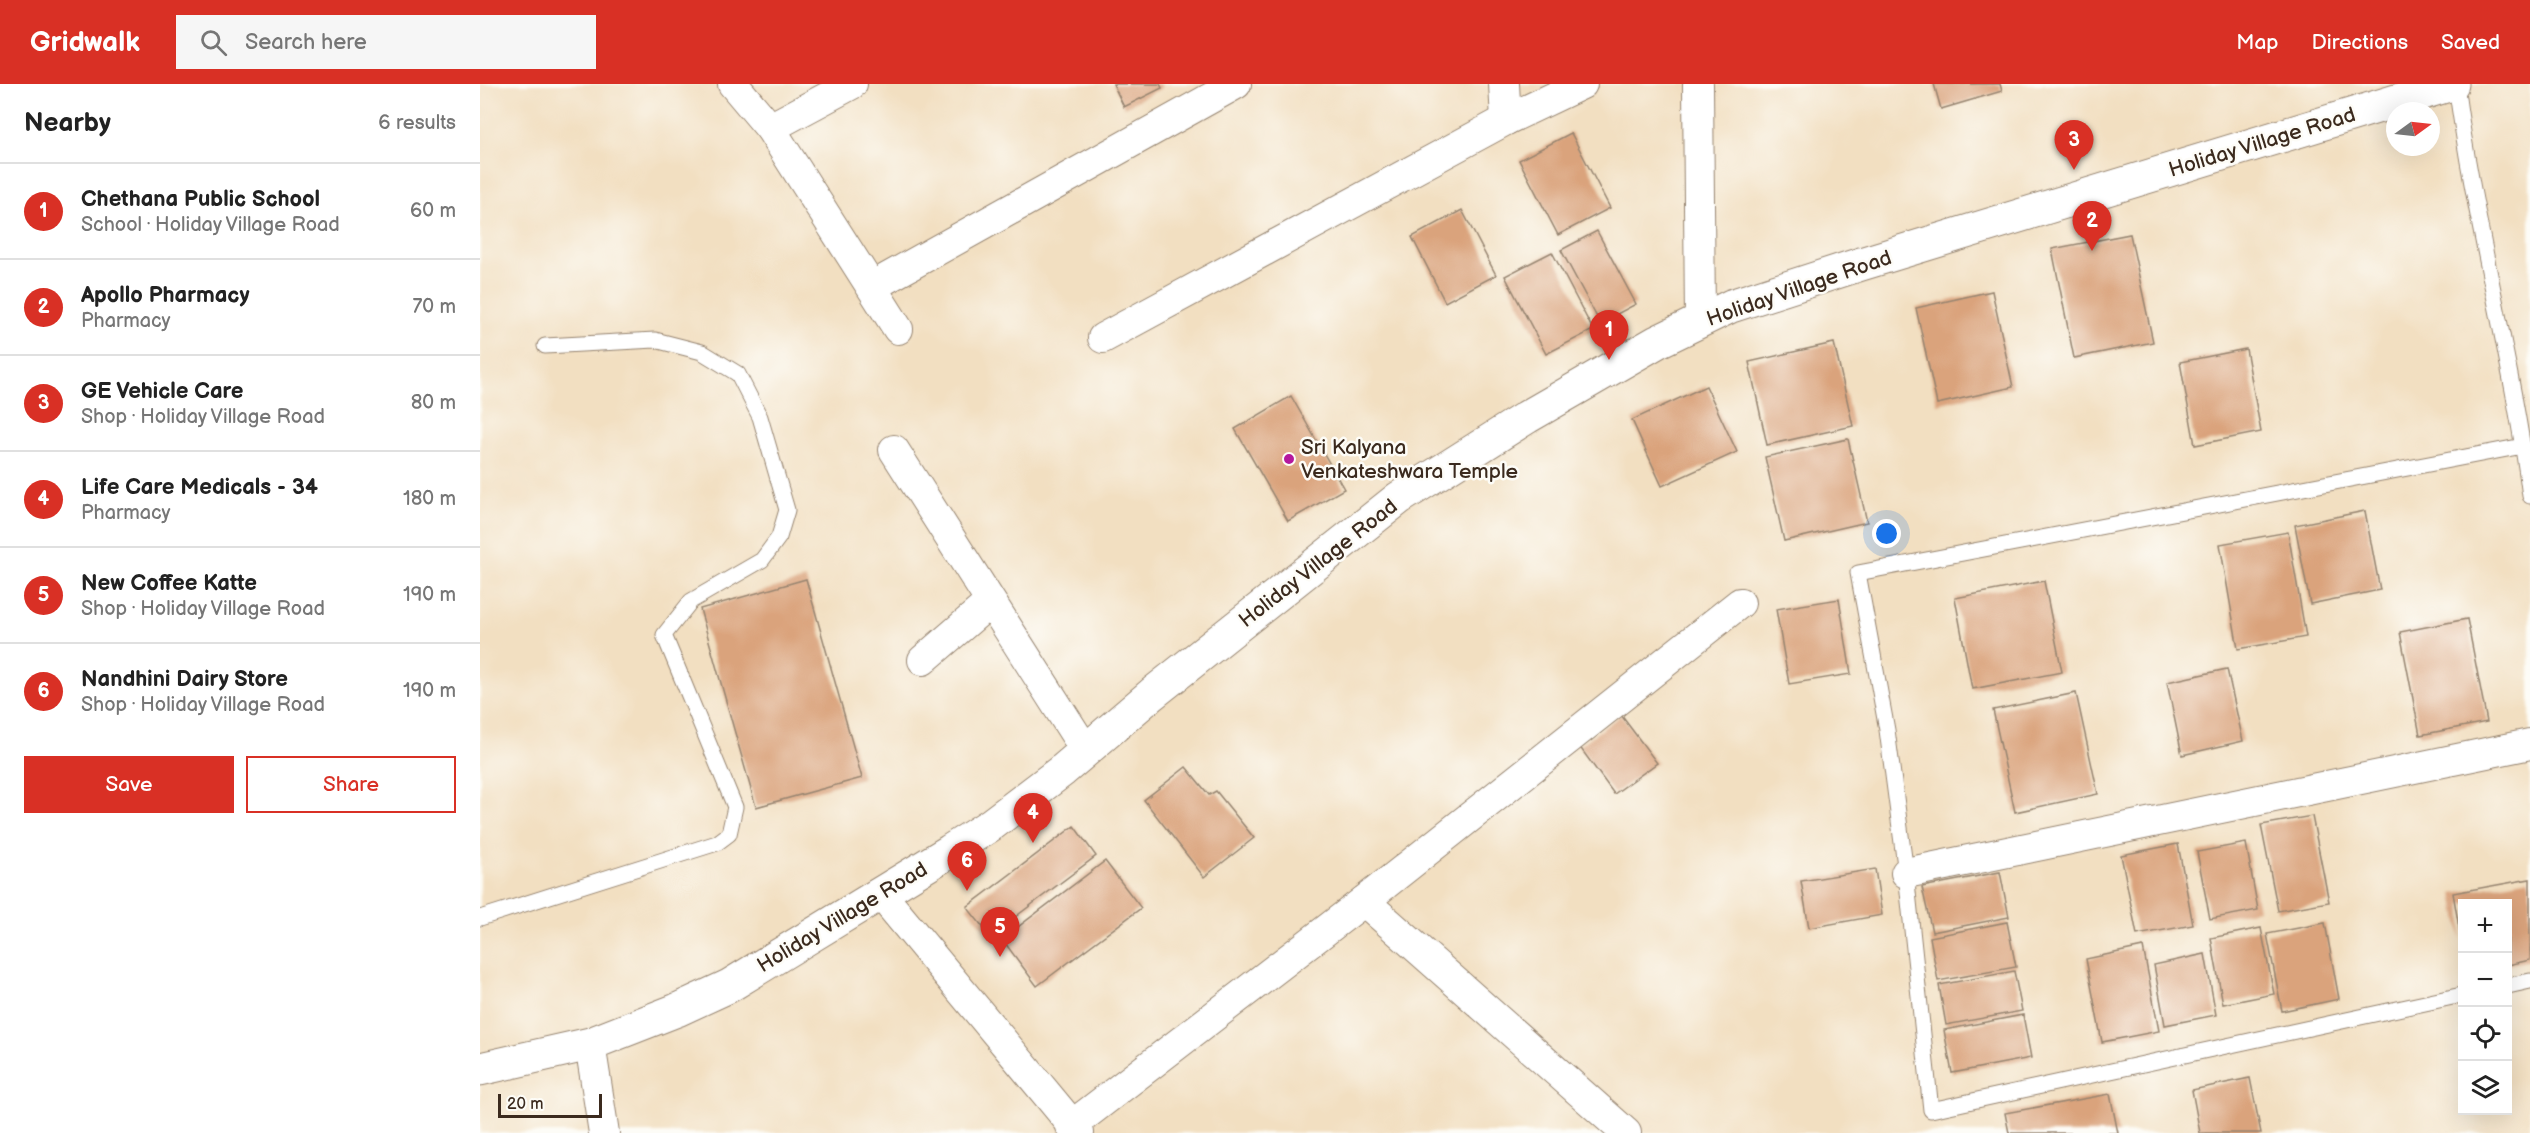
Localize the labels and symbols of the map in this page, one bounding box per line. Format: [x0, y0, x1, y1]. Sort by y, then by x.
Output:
street label: Holiday Village Road [2166, 102, 2359, 183]
north arrow [2386, 102, 2440, 156]
pin: 3 [2054, 120, 2094, 170]
pin: 2 [2072, 202, 2112, 251]
street label: Holiday Village Road [1703, 245, 1895, 332]
pin: 1 [1590, 310, 1628, 360]
place label: Sri Kalyana Venkateshwara Temple [1301, 435, 1518, 484]
marker: Sri Kalyana Venkateshwara Temple [1282, 452, 1296, 466]
street label: Holiday Village Road [1234, 494, 1402, 633]
your location [1872, 519, 1901, 548]
pin: 4 [1014, 794, 1052, 843]
pin: 6 [948, 842, 986, 891]
street label: Holiday Village Road [753, 857, 932, 978]
pin: 5 [980, 908, 1020, 957]
scale bar [498, 1091, 602, 1118]

